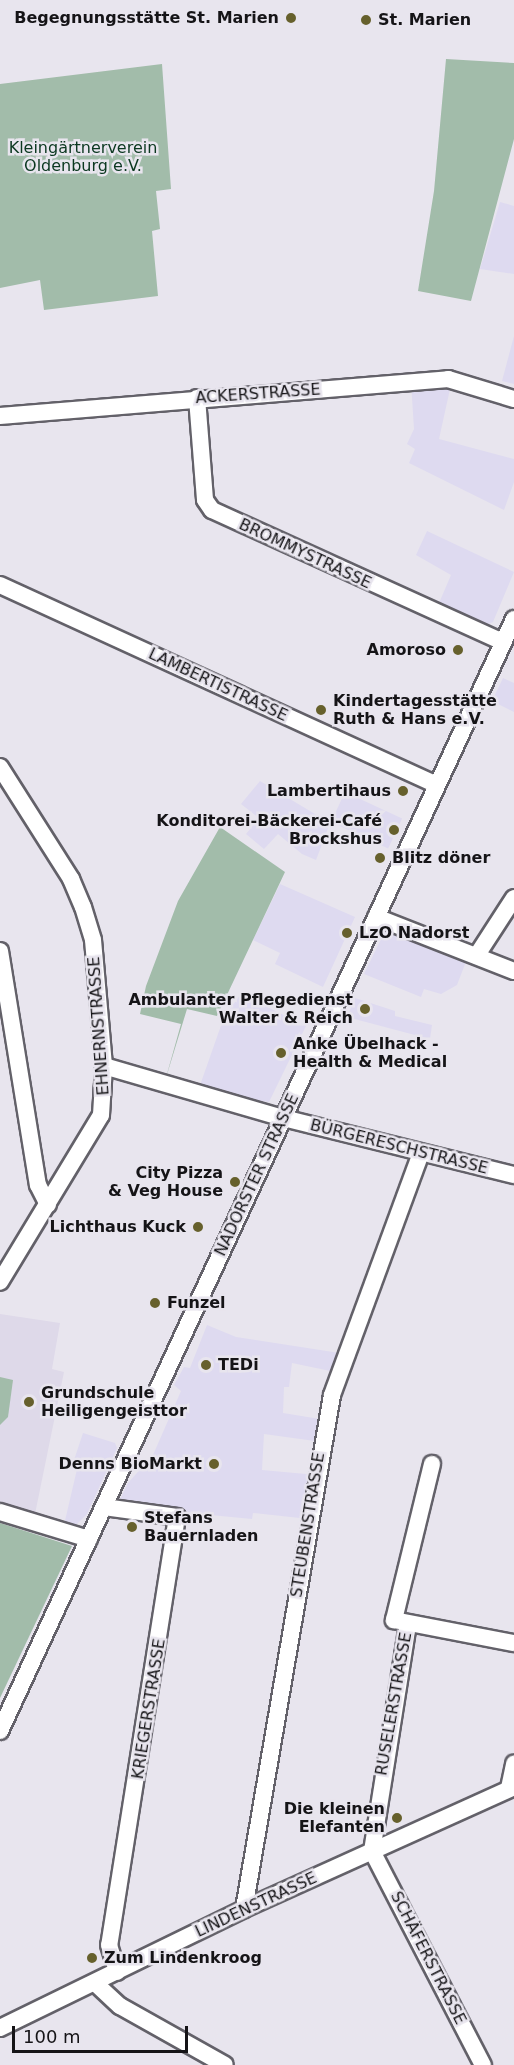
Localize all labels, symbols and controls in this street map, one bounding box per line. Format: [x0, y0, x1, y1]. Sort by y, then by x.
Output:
place label: Begegnungsstätte St. Marien [14, 8, 279, 28]
place label: St. Marien [378, 10, 471, 30]
marker: Begegnungsstätte St. Marien [284, 11, 298, 25]
marker: St. Marien [359, 13, 373, 27]
park label: Kleingärtnerverein Oldenburg e.V. [9, 138, 157, 176]
street label: ACKERSTRASSE [195, 380, 321, 408]
street label: BROMMYSTRASSE [236, 515, 374, 593]
place label: Amoroso [367, 640, 446, 660]
marker: Amoroso [451, 643, 465, 657]
street label: LAMBERTISTRASSE [145, 644, 291, 726]
place label: Kindertagesstätte Ruth & Hans e.V. [333, 691, 497, 729]
marker: Kindertagesstätte Ruth & Hans e.V. [314, 703, 328, 717]
place label: Lambertihaus [267, 781, 391, 801]
marker: Lambertihaus [396, 784, 410, 798]
place label: Konditorei-Bäckerei-Café Brockshus [156, 811, 382, 849]
marker: Konditorei-Bäckerei-Café Brockshus [387, 823, 401, 837]
place label: Blitz döner [392, 848, 490, 868]
marker: Blitz döner [373, 851, 387, 865]
place label: LzO Nadorst [359, 923, 469, 943]
marker: LzO Nadorst [340, 926, 354, 940]
street label: EHNERNSTRASSE [85, 956, 113, 1096]
place label: Ambulanter Pflegedienst Walter & Reich [128, 990, 353, 1028]
marker: Ambulanter Pflegedienst Walter & Reich [358, 1002, 372, 1016]
place label: Anke Übelhack - Health & Medical [293, 1034, 447, 1072]
marker: Anke Übelhack - Health & Medical [274, 1046, 288, 1060]
street label: NADORSTER STRASSE [211, 1091, 303, 1259]
street label: BÜRGERESCHSTRASSE [308, 1116, 490, 1178]
place label: City Pizza & Veg House [108, 1163, 223, 1201]
marker: City Pizza & Veg House [228, 1175, 242, 1189]
place label: Lichthaus Kuck [49, 1217, 186, 1237]
marker: Lichthaus Kuck [191, 1220, 205, 1234]
place label: Funzel [167, 1293, 226, 1313]
marker: Funzel [148, 1296, 162, 1310]
place label: TEDi [218, 1355, 259, 1375]
marker: TEDi [199, 1358, 213, 1372]
place label: Grundschule Heiligengeisttor [41, 1383, 187, 1421]
marker: Grundschule Heiligengeisttor [22, 1395, 36, 1409]
street label: STEUBENSTRASSE [287, 1451, 329, 1599]
place label: Denns BioMarkt [58, 1454, 202, 1474]
marker: Denns BioMarkt [207, 1457, 221, 1471]
place label: Stefans Bauernladen [144, 1508, 258, 1546]
marker: Stefans Bauernladen [125, 1520, 139, 1534]
street label: RUSELERSTRASSE [372, 1631, 416, 1777]
street label: KRIEGERSTRASSE [128, 1637, 170, 1781]
place label: Die kleinen Elefanten [284, 1799, 385, 1837]
marker: Die kleinen Elefanten [390, 1811, 404, 1825]
street label: LINDENSTRASSE [192, 1868, 320, 1942]
street label: SCHÄFERSTRASSE [386, 1888, 470, 2028]
place label: Zum Lindenkroog [104, 1948, 262, 1968]
marker: Zum Lindenkroog [85, 1951, 99, 1965]
scale bar [15, 2014, 190, 2052]
text: 100 m [23, 2026, 81, 2047]

